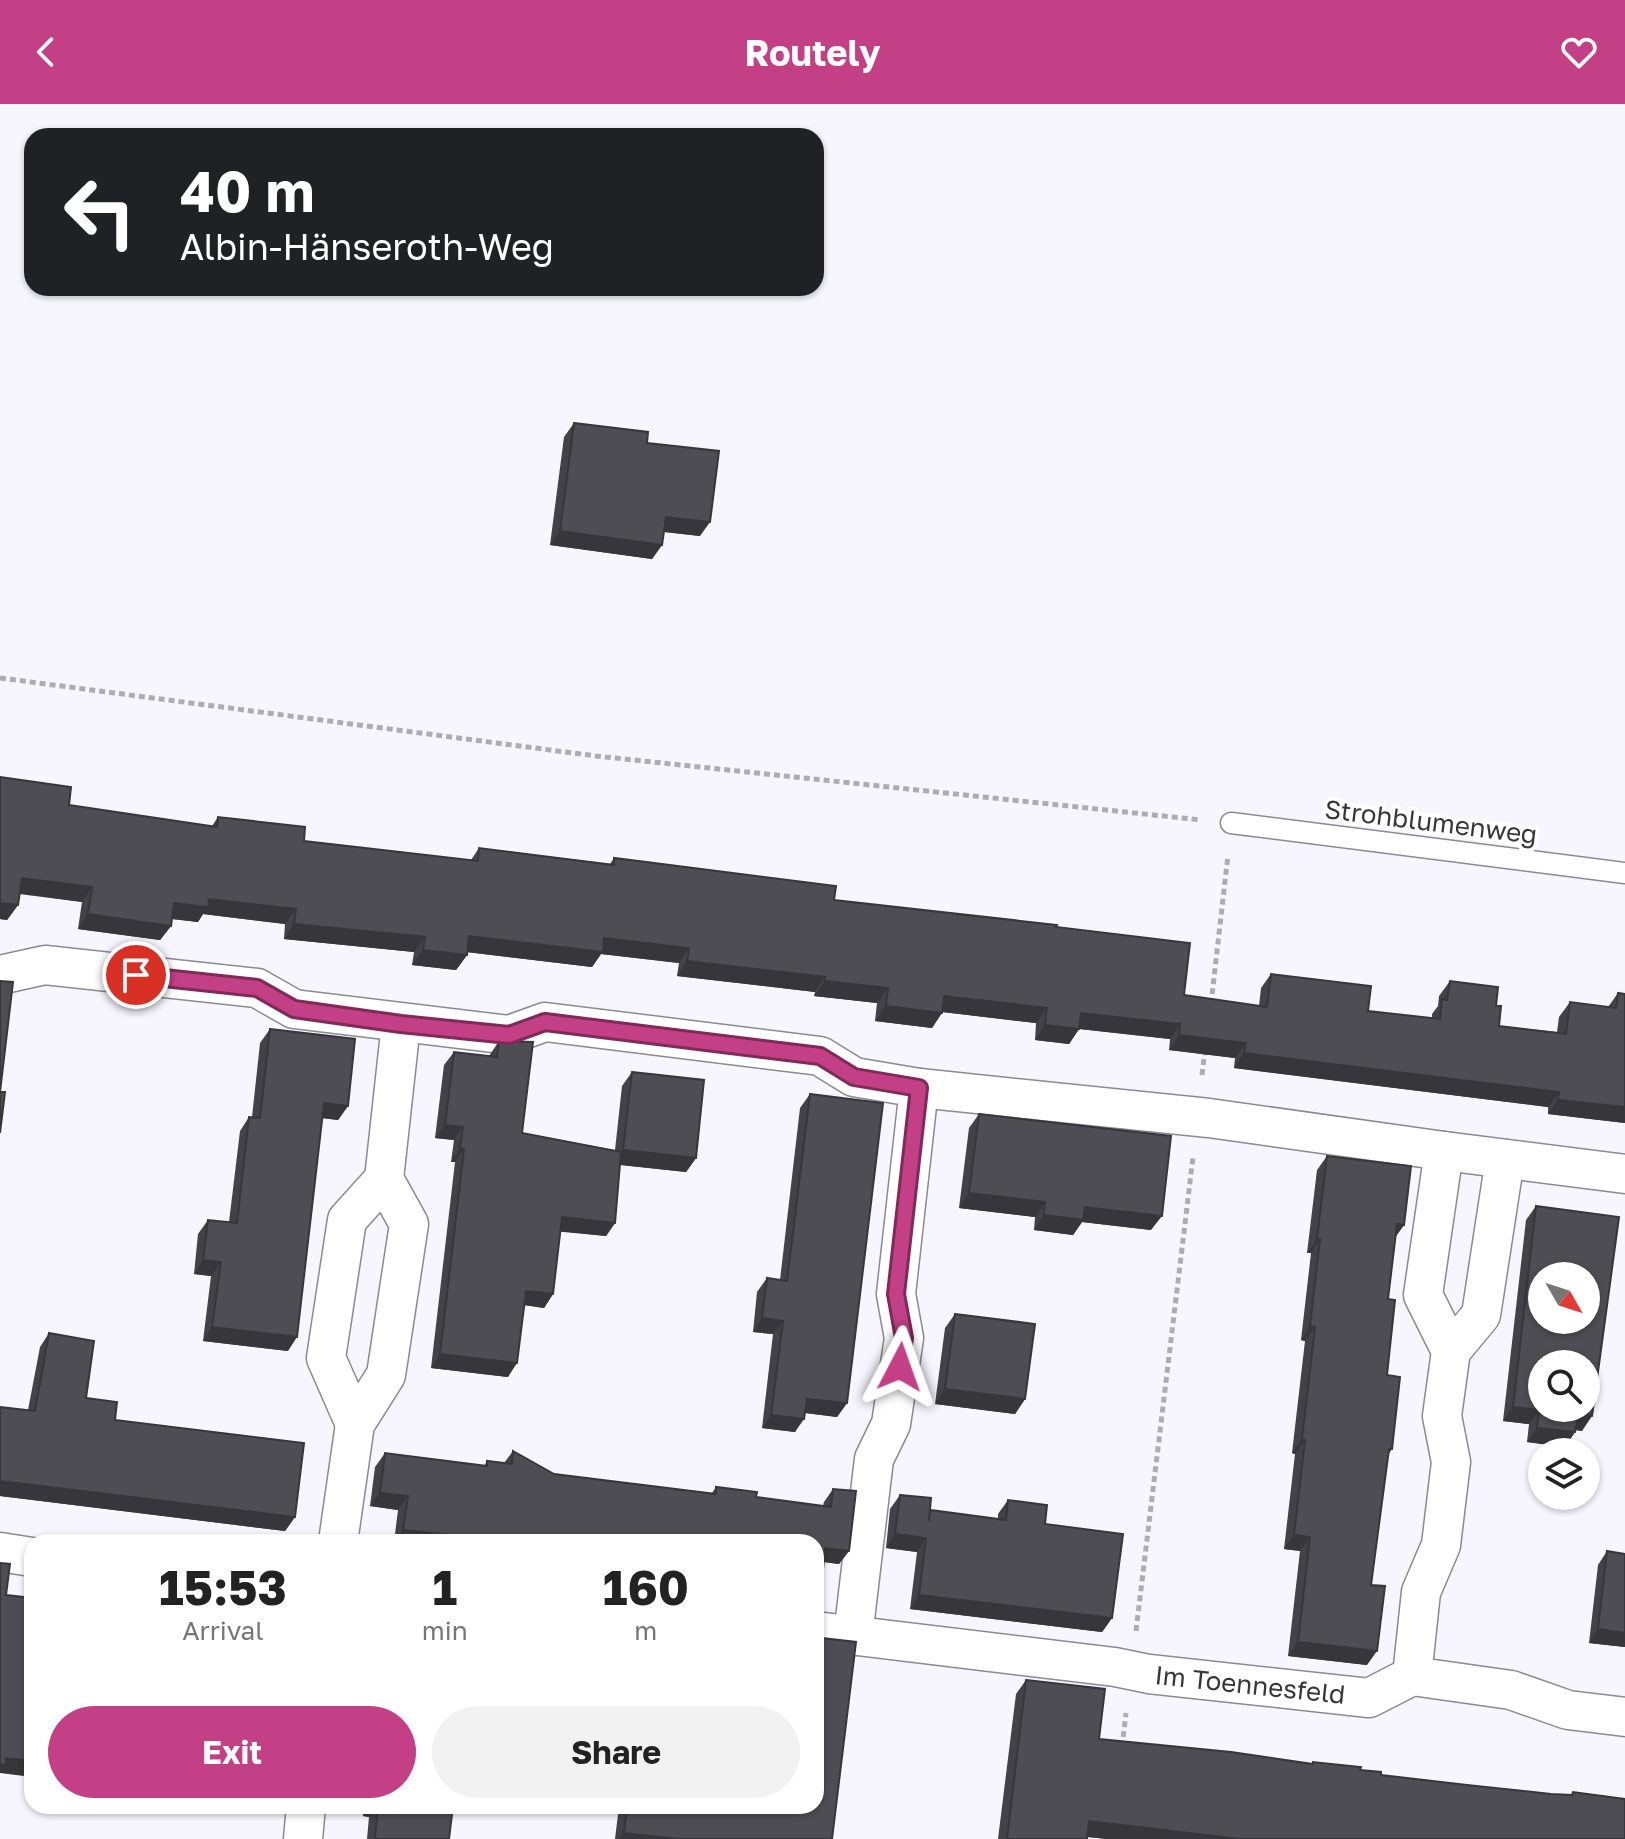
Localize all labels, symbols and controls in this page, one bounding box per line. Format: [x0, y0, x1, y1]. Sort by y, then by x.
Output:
icon: back [24, 30, 68, 74]
icon: heart [1557, 30, 1601, 74]
text: Routely [744, 31, 881, 74]
text: 40 m [180, 157, 314, 224]
icon: left [48, 160, 152, 264]
text: Albin-Hänseroth-Weg [180, 225, 554, 268]
street label: Strohblumenweg [1323, 793, 1539, 850]
pin [102, 941, 170, 1009]
icon: arrive [114, 953, 158, 997]
north arrow [1528, 1262, 1600, 1334]
map controls [1528, 1262, 1600, 1510]
position arrow [858, 1325, 942, 1409]
button: search [1528, 1350, 1600, 1422]
button: layers [1528, 1438, 1600, 1510]
text: 15:53 [159, 1558, 287, 1616]
text: 1 [432, 1558, 457, 1616]
text: 160 [603, 1558, 689, 1616]
text: Arrival [182, 1615, 264, 1646]
text: min [422, 1615, 468, 1646]
text: m [634, 1615, 657, 1646]
street label: Im Toennesfeld [1153, 1659, 1347, 1710]
button: Exit [48, 1706, 416, 1798]
button: Share [432, 1706, 800, 1798]

